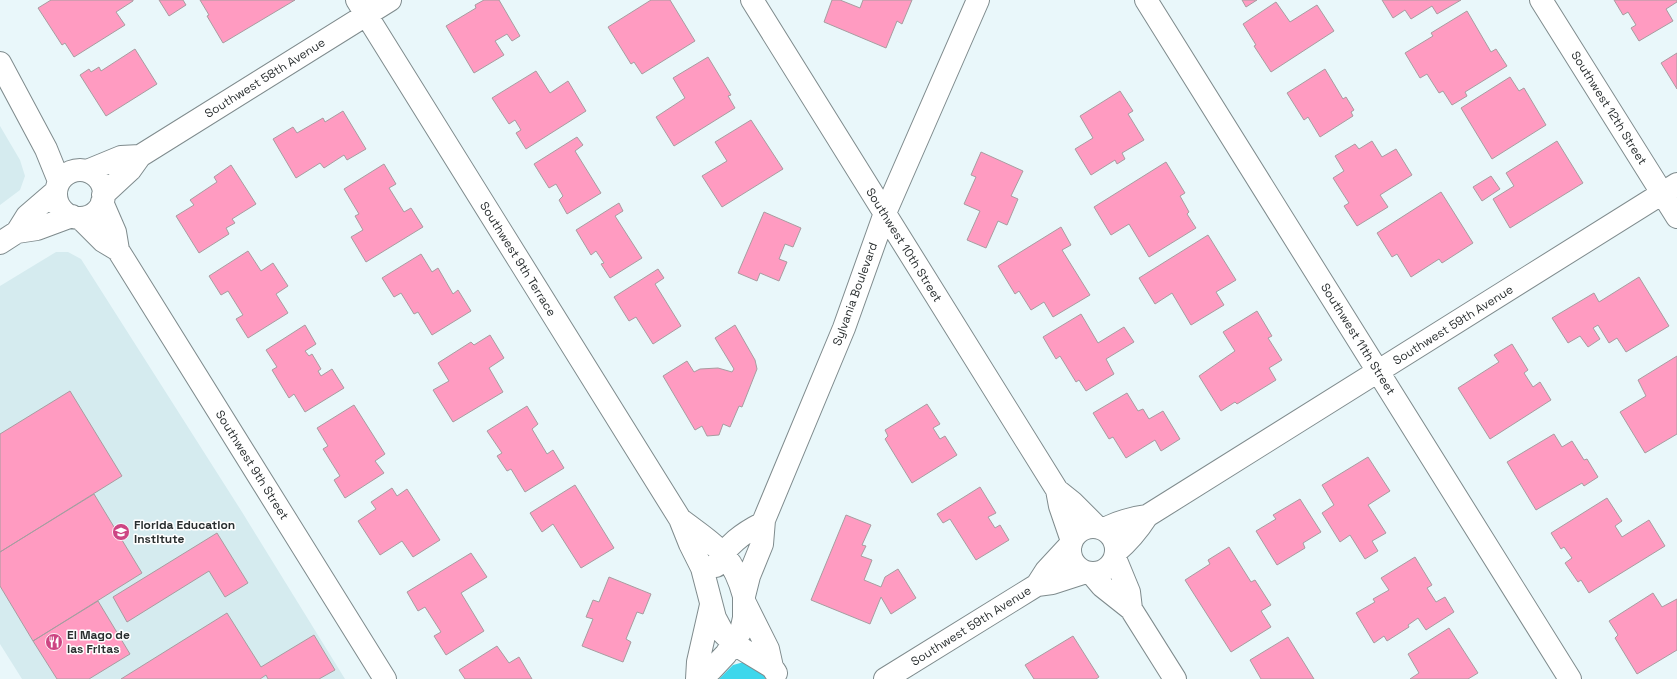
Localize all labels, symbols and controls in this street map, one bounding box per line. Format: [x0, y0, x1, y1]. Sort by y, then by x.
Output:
street label: Southwest 58th Avenue [202, 34, 328, 122]
street label: Southwest 12th Street [1567, 48, 1651, 168]
street label: Southwest 10th Street [862, 185, 946, 305]
street label: Southwest 9th Terrace [476, 199, 560, 319]
street label: Sylvania Boulevard [829, 240, 881, 348]
street label: Southwest 11th Street [1317, 280, 1399, 398]
street label: Southwest 59th Avenue [1390, 281, 1516, 369]
street label: Southwest 9th Street [212, 407, 292, 523]
place label: Florida Education Institute [134, 517, 235, 547]
school or university icon: Florida Education Institute [111, 522, 131, 542]
street label: Southwest 59th Avenue [908, 582, 1034, 670]
place label: El Mago de las Fritas [67, 627, 130, 657]
restaurant icon: El Mago de las Fritas [44, 632, 64, 652]

